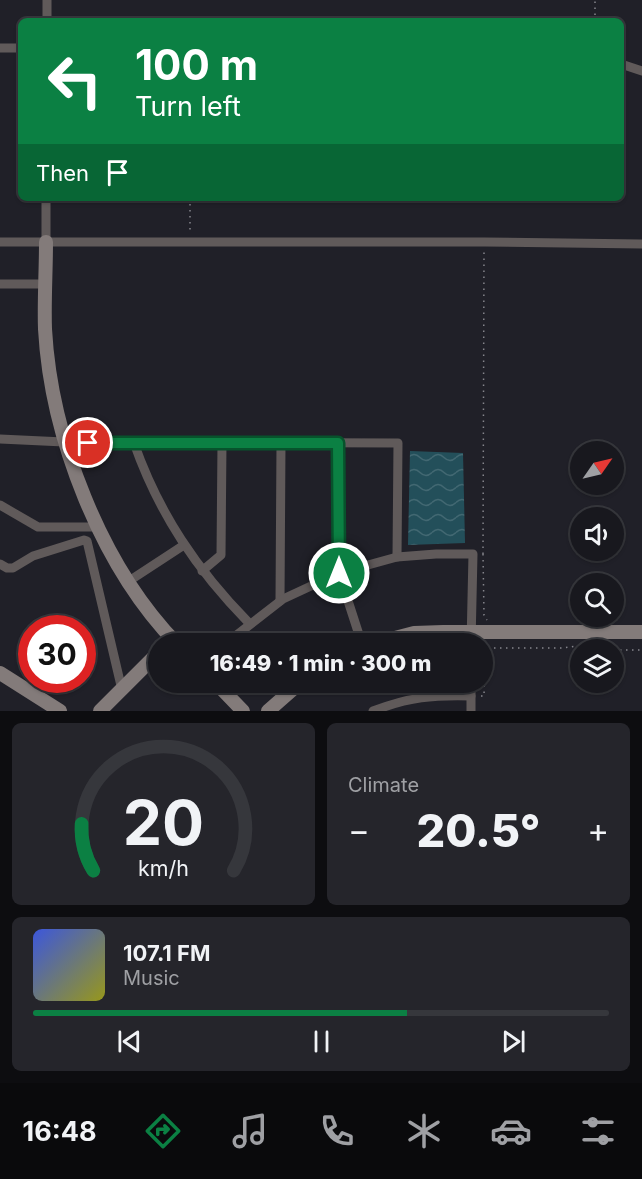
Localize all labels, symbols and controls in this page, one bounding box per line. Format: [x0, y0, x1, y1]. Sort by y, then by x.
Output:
text: 100 m [135, 39, 258, 90]
icon: left [36, 42, 114, 120]
text: Turn left [135, 90, 241, 123]
icon: arrive [101, 156, 134, 189]
text: Then [36, 160, 89, 186]
pin [62, 417, 113, 468]
icon: arrive [71, 426, 104, 459]
north arrow [570, 441, 624, 495]
map controls [570, 441, 624, 693]
button: sound [570, 507, 624, 561]
position arrow [307, 541, 371, 605]
button: search [570, 573, 624, 627]
speed limit sign: 30 [18, 615, 96, 693]
button: layers [570, 639, 624, 693]
text: 16:49 · 1 min · 300 m [210, 650, 431, 676]
text: Climate [348, 773, 419, 797]
text: 20 [123, 785, 204, 860]
text: 20.5° [417, 803, 540, 858]
text: − [348, 810, 370, 850]
text: + [587, 810, 609, 850]
text: km/h [138, 855, 189, 881]
text: 107.1 FM [123, 940, 210, 966]
text: Music [123, 966, 180, 990]
icon: previous [113, 1025, 146, 1058]
icon: pause [305, 1025, 338, 1058]
icon: next [497, 1025, 530, 1058]
icon: directions [142, 1110, 184, 1152]
icon: music [229, 1110, 271, 1152]
icon: phone [316, 1110, 358, 1152]
icon: climate [403, 1110, 445, 1152]
icon: car [490, 1110, 532, 1152]
icon: filters [577, 1110, 619, 1152]
text: 16:48 [23, 1115, 97, 1148]

